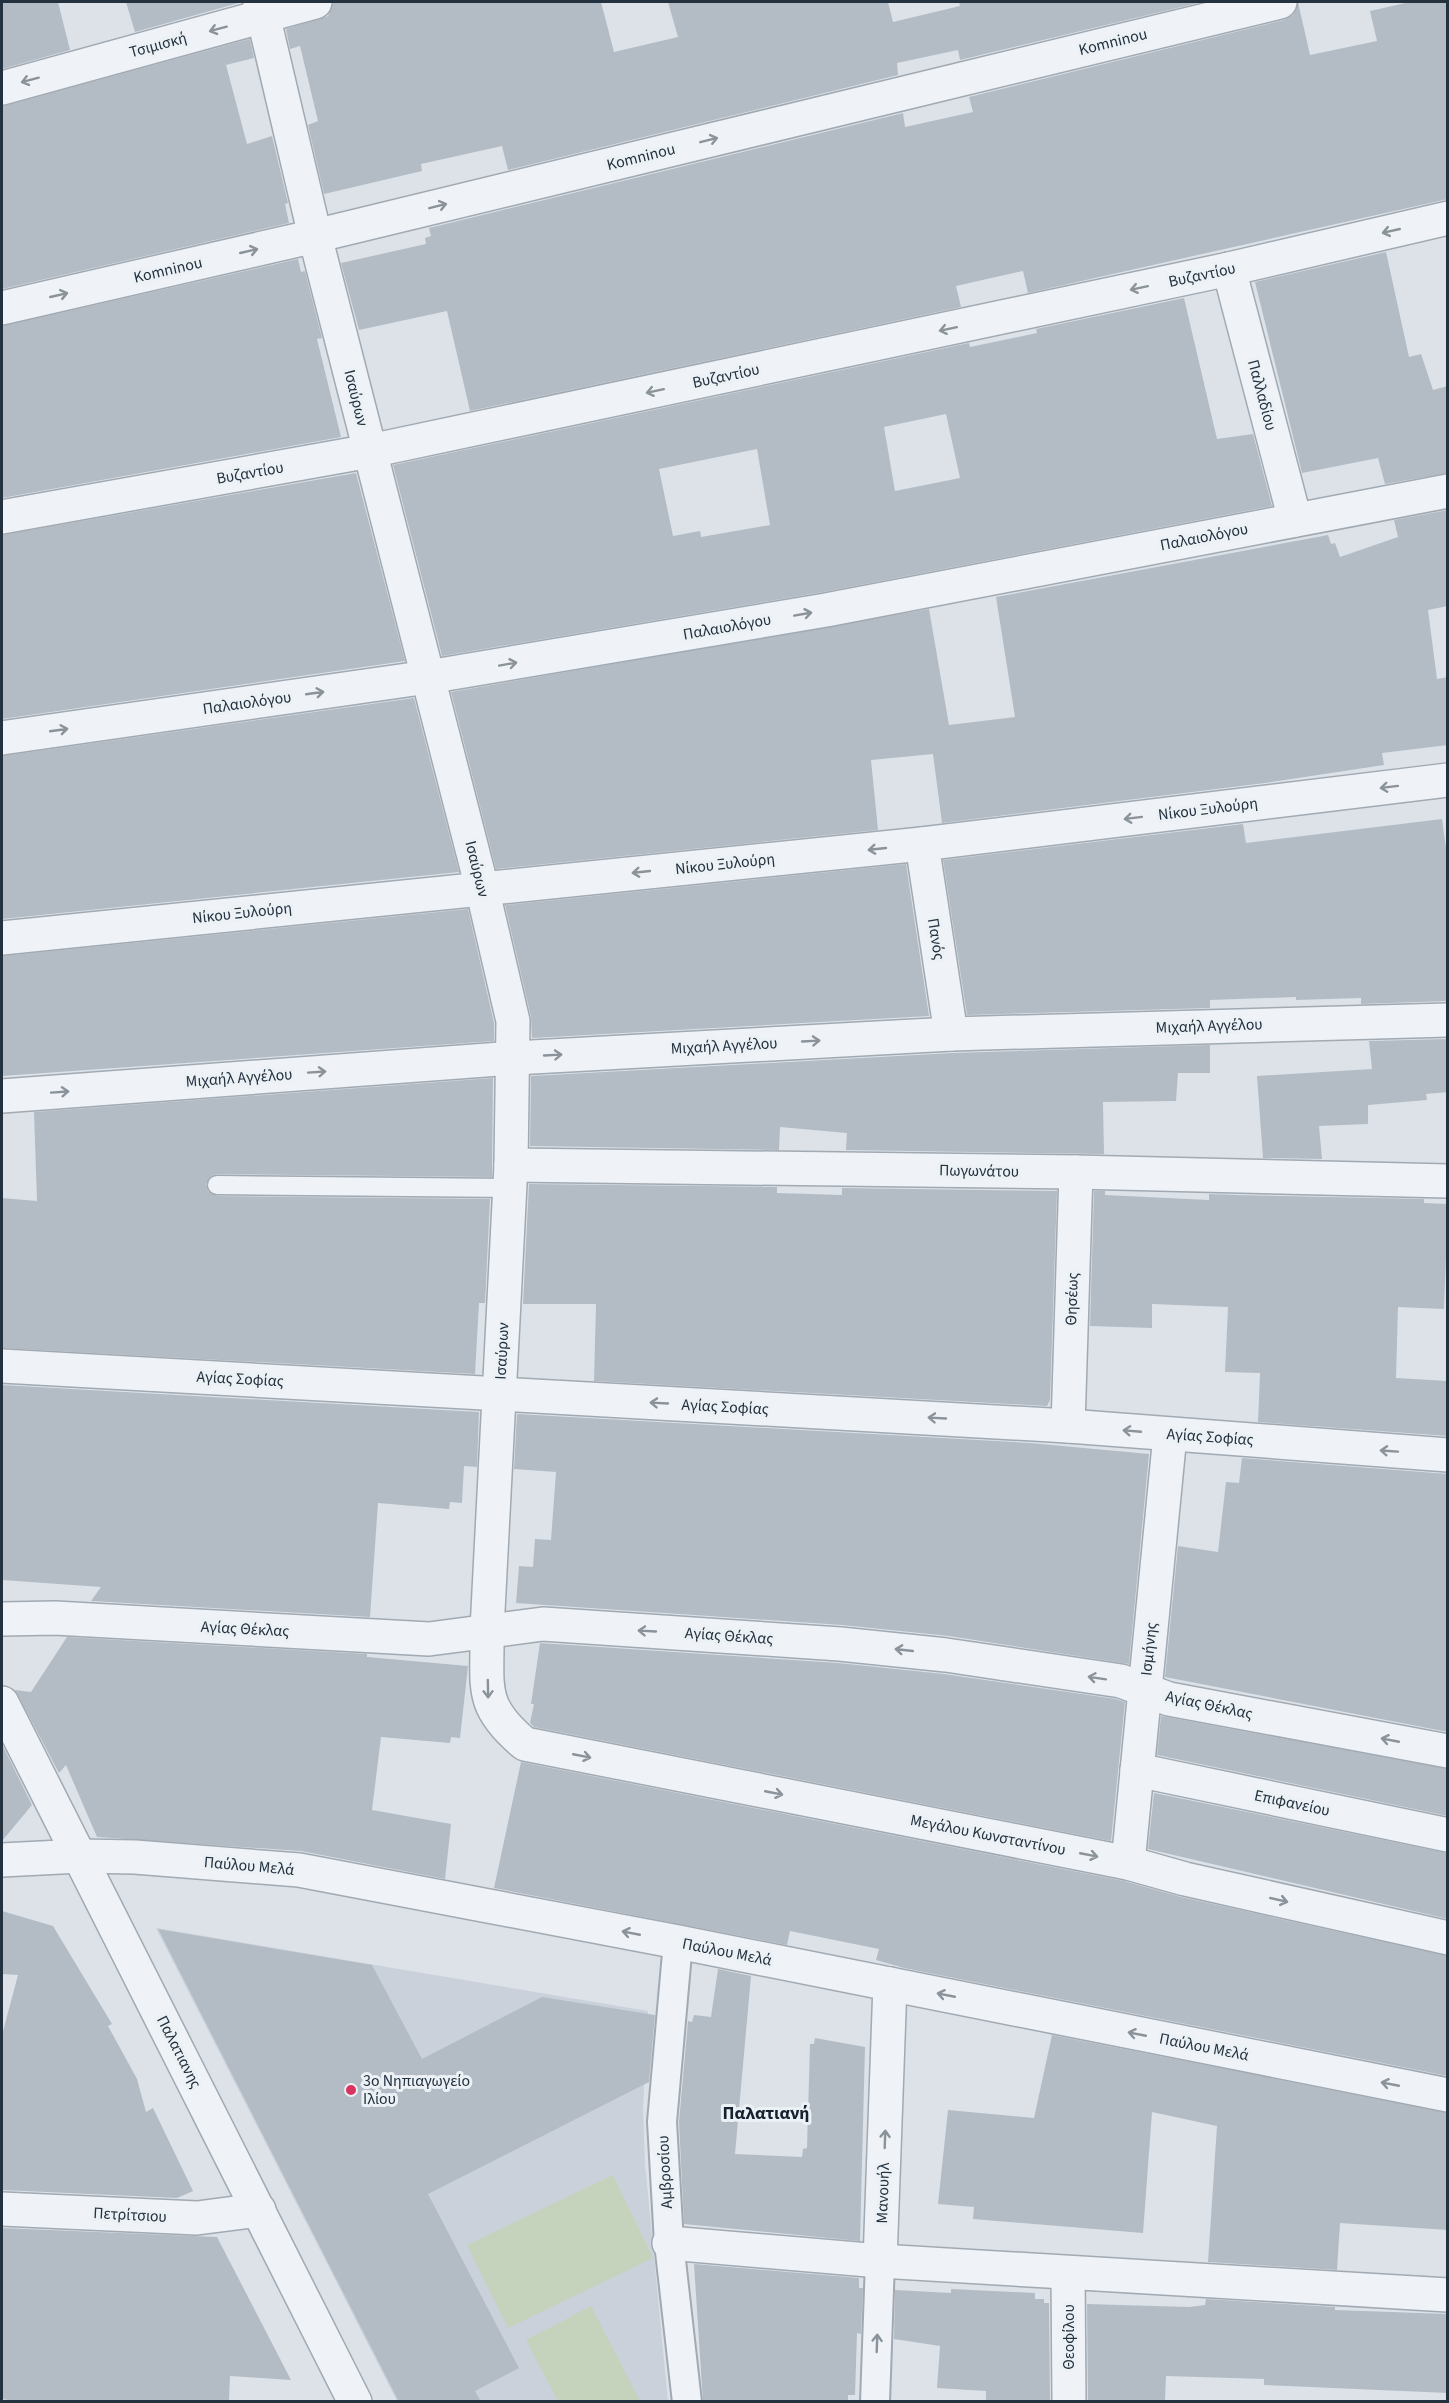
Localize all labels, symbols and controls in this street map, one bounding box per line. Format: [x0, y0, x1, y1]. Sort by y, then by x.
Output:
one-way arrow [209, 23, 228, 35]
street label: Komninou [1076, 23, 1150, 61]
street label: Τσιμισκή [127, 27, 189, 63]
one-way arrow [21, 75, 40, 86]
one-way arrow [700, 134, 719, 146]
street label: Komninou [604, 138, 678, 176]
one-way arrow [428, 200, 447, 211]
one-way arrow [1381, 226, 1400, 238]
one-way arrow [239, 245, 258, 257]
street label: Komninou [131, 251, 205, 289]
street label: Βυζαντίου [1166, 257, 1238, 293]
one-way arrow [1130, 283, 1149, 295]
one-way arrow [49, 288, 68, 300]
one-way arrow [939, 324, 958, 335]
street label: Παλλαδίου [1242, 357, 1282, 433]
street label: Βυζαντίου [690, 358, 762, 394]
street label: Ισαύρων [338, 368, 374, 429]
one-way arrow [645, 386, 665, 397]
street label: Βυζαντίου [215, 456, 285, 490]
street label: Παλαιολόγου [1158, 518, 1250, 556]
street label: Παλαιολόγου [681, 608, 773, 646]
one-way arrow [793, 608, 813, 619]
one-way arrow [497, 658, 517, 669]
street label: Παλαιολόγου [201, 686, 293, 720]
one-way arrow [304, 688, 324, 699]
one-way arrow [49, 724, 69, 735]
one-way arrow [1380, 782, 1400, 793]
street label: Νίκου Ξυλούρη [1157, 792, 1259, 826]
one-way arrow [1124, 813, 1144, 824]
street label: Ισαύρων [459, 839, 495, 900]
one-way arrow [868, 844, 888, 855]
street label: Νίκου Ξυλούρη [674, 848, 776, 880]
one-way arrow [632, 867, 652, 878]
street label: Νίκου Ξυλούρη [191, 897, 293, 929]
street label: Πανός [922, 917, 950, 962]
street label: Μιχαήλ Αγγέλου [1155, 1013, 1263, 1039]
street label: Μιχαήλ Αγγέλου [670, 1032, 778, 1060]
one-way arrow [801, 1036, 821, 1047]
one-way arrow [543, 1050, 563, 1061]
street label: Μιχαήλ Αγγέλου [185, 1063, 293, 1093]
one-way arrow [307, 1067, 327, 1078]
one-way arrow [49, 1086, 69, 1097]
street label: Πωγωνάτου [939, 1159, 1019, 1183]
street label: Θησέως [1060, 1272, 1084, 1326]
street label: Ισαύρων [490, 1321, 515, 1380]
street label: Αγίας Σοφίας [196, 1366, 284, 1392]
street label: Αγίας Σοφίας [681, 1394, 769, 1420]
one-way arrow [649, 1397, 669, 1408]
one-way arrow [928, 1413, 948, 1424]
street label: Αγίας Σοφίας [1166, 1423, 1254, 1451]
one-way arrow [1122, 1425, 1142, 1436]
one-way arrow [1380, 1445, 1400, 1456]
street label: Αγίας Θέκλας [200, 1616, 290, 1642]
street label: Ισμήνης [1135, 1621, 1163, 1677]
street label: Αγίας Θέκλας [684, 1622, 774, 1650]
one-way arrow [638, 1625, 658, 1636]
one-way arrow [895, 1644, 915, 1655]
one-way arrow [1088, 1672, 1108, 1683]
one-way arrow [482, 1678, 494, 1698]
street label: Αγίας Θέκλας [1163, 1685, 1255, 1725]
one-way arrow [1381, 1734, 1400, 1745]
one-way arrow [572, 1751, 592, 1762]
street label: Επιφανείου [1252, 1784, 1332, 1822]
one-way arrow [764, 1788, 783, 1799]
street label: Μεγάλου Κωνσταντίνου [908, 1809, 1068, 1861]
one-way arrow [1078, 1850, 1098, 1861]
street label: Παύλου Μελά [203, 1851, 295, 1881]
one-way arrow [1269, 1894, 1288, 1906]
one-way arrow [622, 1927, 641, 1938]
street label: Παύλου Μελά [680, 1933, 774, 1971]
one-way arrow [937, 1989, 956, 2001]
street label: Παλατιανης [151, 2012, 207, 2092]
one-way arrow [1128, 2028, 1147, 2039]
street label: Παύλου Μελά [1157, 2028, 1251, 2066]
place label: 3ο Νηπιαγωγείο Ιλίου [363, 2070, 470, 2110]
one-way arrow [1381, 2078, 1400, 2089]
marker: 3ο Νηπιαγωγείο Ιλίου [344, 2083, 358, 2097]
district label: Παλατιανή [722, 2101, 810, 2126]
one-way arrow [879, 2130, 890, 2150]
street label: Αμβροσίου [652, 2135, 678, 2209]
street label: Μανουήλ [871, 2162, 895, 2224]
street label: Πετρίτσιου [93, 2202, 167, 2228]
street label: Θεοφίλου [1058, 2304, 1080, 2370]
one-way arrow [872, 2334, 883, 2354]

